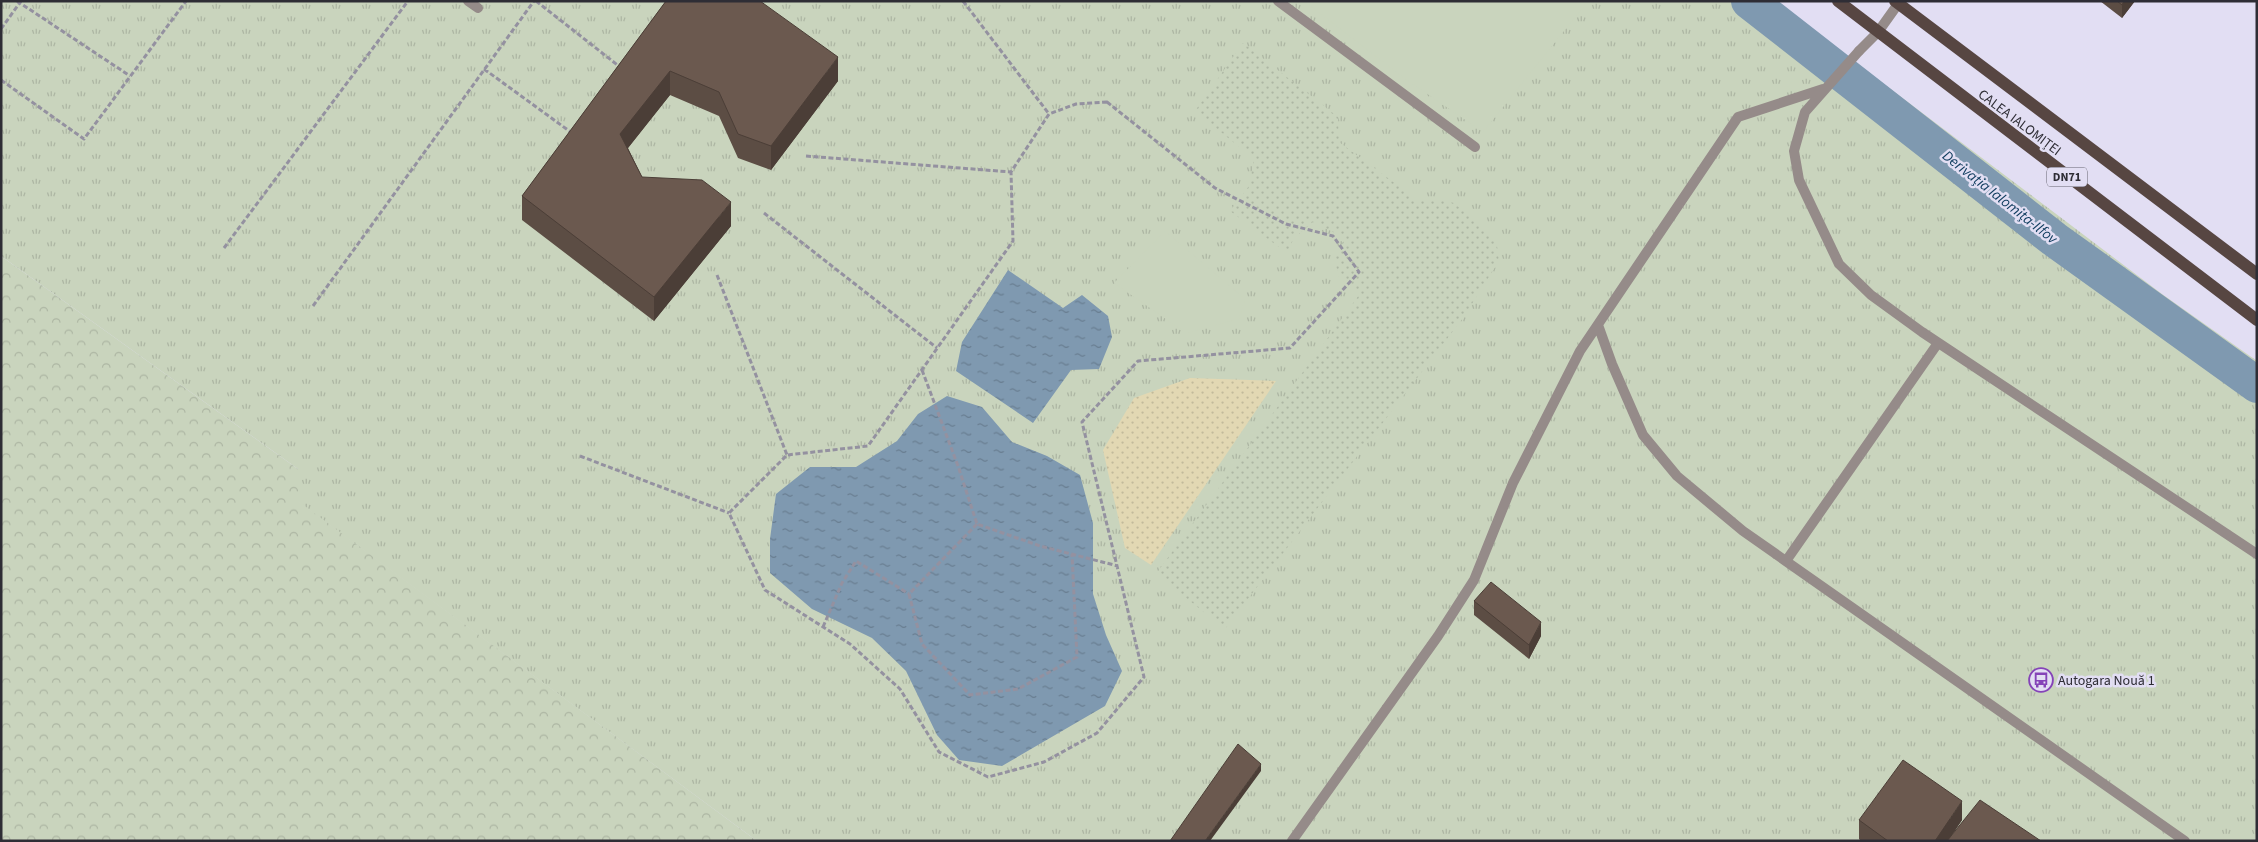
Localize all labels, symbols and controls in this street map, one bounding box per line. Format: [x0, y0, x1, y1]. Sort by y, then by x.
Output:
street label: CALEA IALOMIȚEI [1974, 85, 2065, 161]
water label: Derivația Ialomița-Ilfov [1938, 146, 2063, 250]
road number: DN71 [2047, 168, 2087, 186]
bus stop icon: Autogara Nouă 1 [2028, 667, 2054, 693]
place label: Autogara Nouă 1 [2058, 671, 2155, 691]

